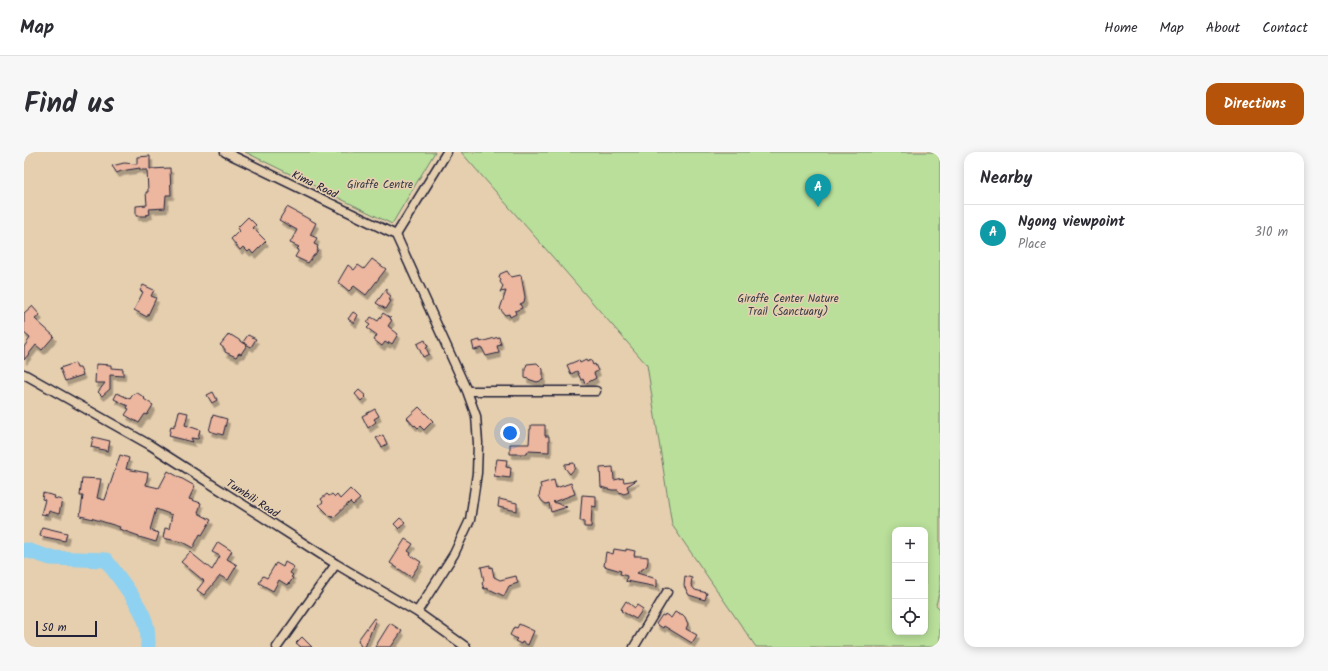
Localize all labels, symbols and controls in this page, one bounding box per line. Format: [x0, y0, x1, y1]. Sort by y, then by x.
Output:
text: Map [20, 13, 54, 43]
text: Home [1104, 17, 1138, 39]
text: Map [1160, 17, 1184, 39]
text: About [1206, 17, 1240, 39]
text: Contact [1262, 17, 1308, 39]
text: Find us [24, 82, 115, 127]
button: Directions [1206, 83, 1304, 125]
text: Nearby [980, 165, 1032, 192]
street label: Kima Road [288, 166, 341, 204]
pin: A [805, 174, 831, 207]
park label: Giraffe Centre [347, 176, 413, 194]
text: Ngong viewpoint [1018, 210, 1125, 234]
text: A [989, 222, 997, 243]
text: 310 m [1254, 222, 1288, 243]
text: Place [1018, 234, 1046, 255]
park label: Giraffe Center Nature Trail (Sanctuary) [737, 290, 839, 321]
your location [500, 423, 520, 443]
street label: Tumbili Road [222, 475, 283, 523]
map controls [892, 527, 928, 635]
button: + [892, 527, 928, 563]
button: − [892, 563, 928, 599]
button: locate [892, 599, 928, 635]
scale bar [36, 619, 97, 638]
text: 50 m [42, 619, 67, 637]

